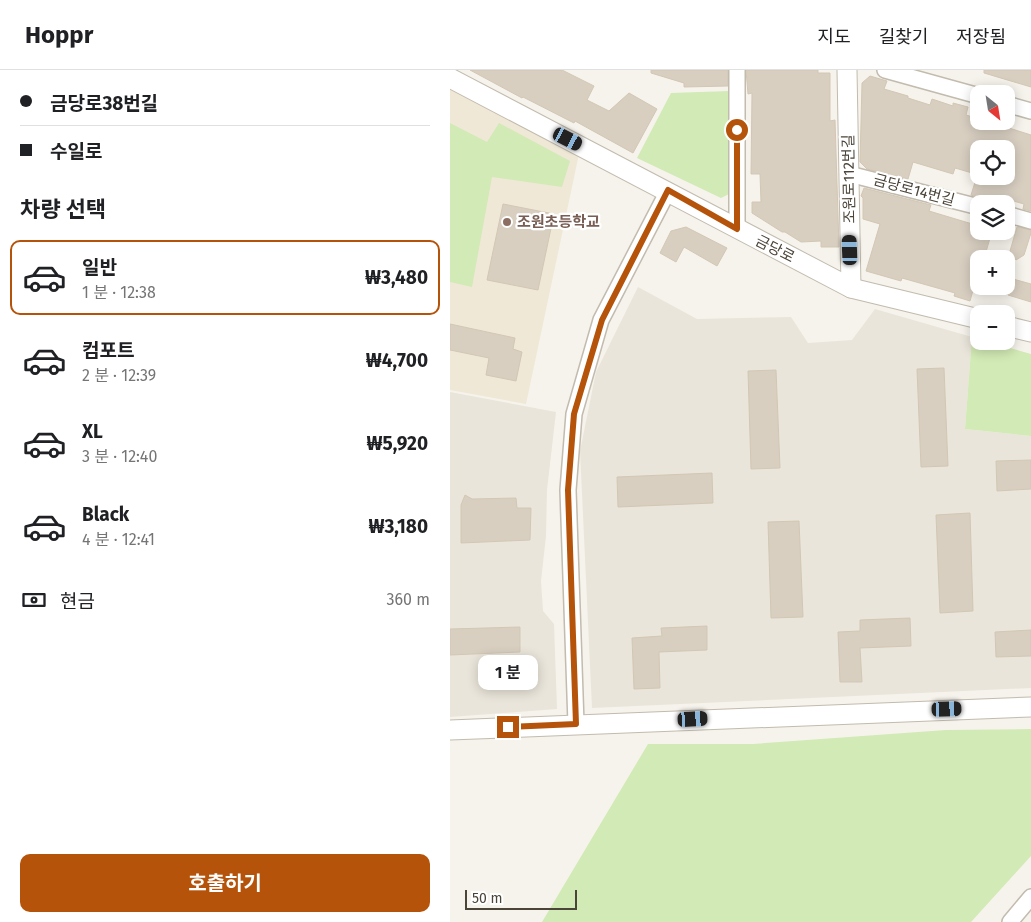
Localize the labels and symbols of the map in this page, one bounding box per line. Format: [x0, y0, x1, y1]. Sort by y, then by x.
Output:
north arrow [970, 85, 1015, 130]
route start [726, 119, 748, 141]
car [551, 126, 584, 152]
street label: 조원로112번길 [839, 134, 859, 224]
street label: 금당로14번길 [871, 171, 957, 209]
place label: 조원초등학교 [517, 213, 600, 231]
marker: 조원초등학교 [501, 216, 513, 228]
street label: 금당로 [752, 232, 798, 266]
car [841, 235, 858, 265]
callout: 1 분 [478, 654, 538, 690]
car [931, 701, 962, 717]
car [677, 711, 708, 727]
route end [497, 716, 519, 738]
scale bar [465, 887, 578, 910]

